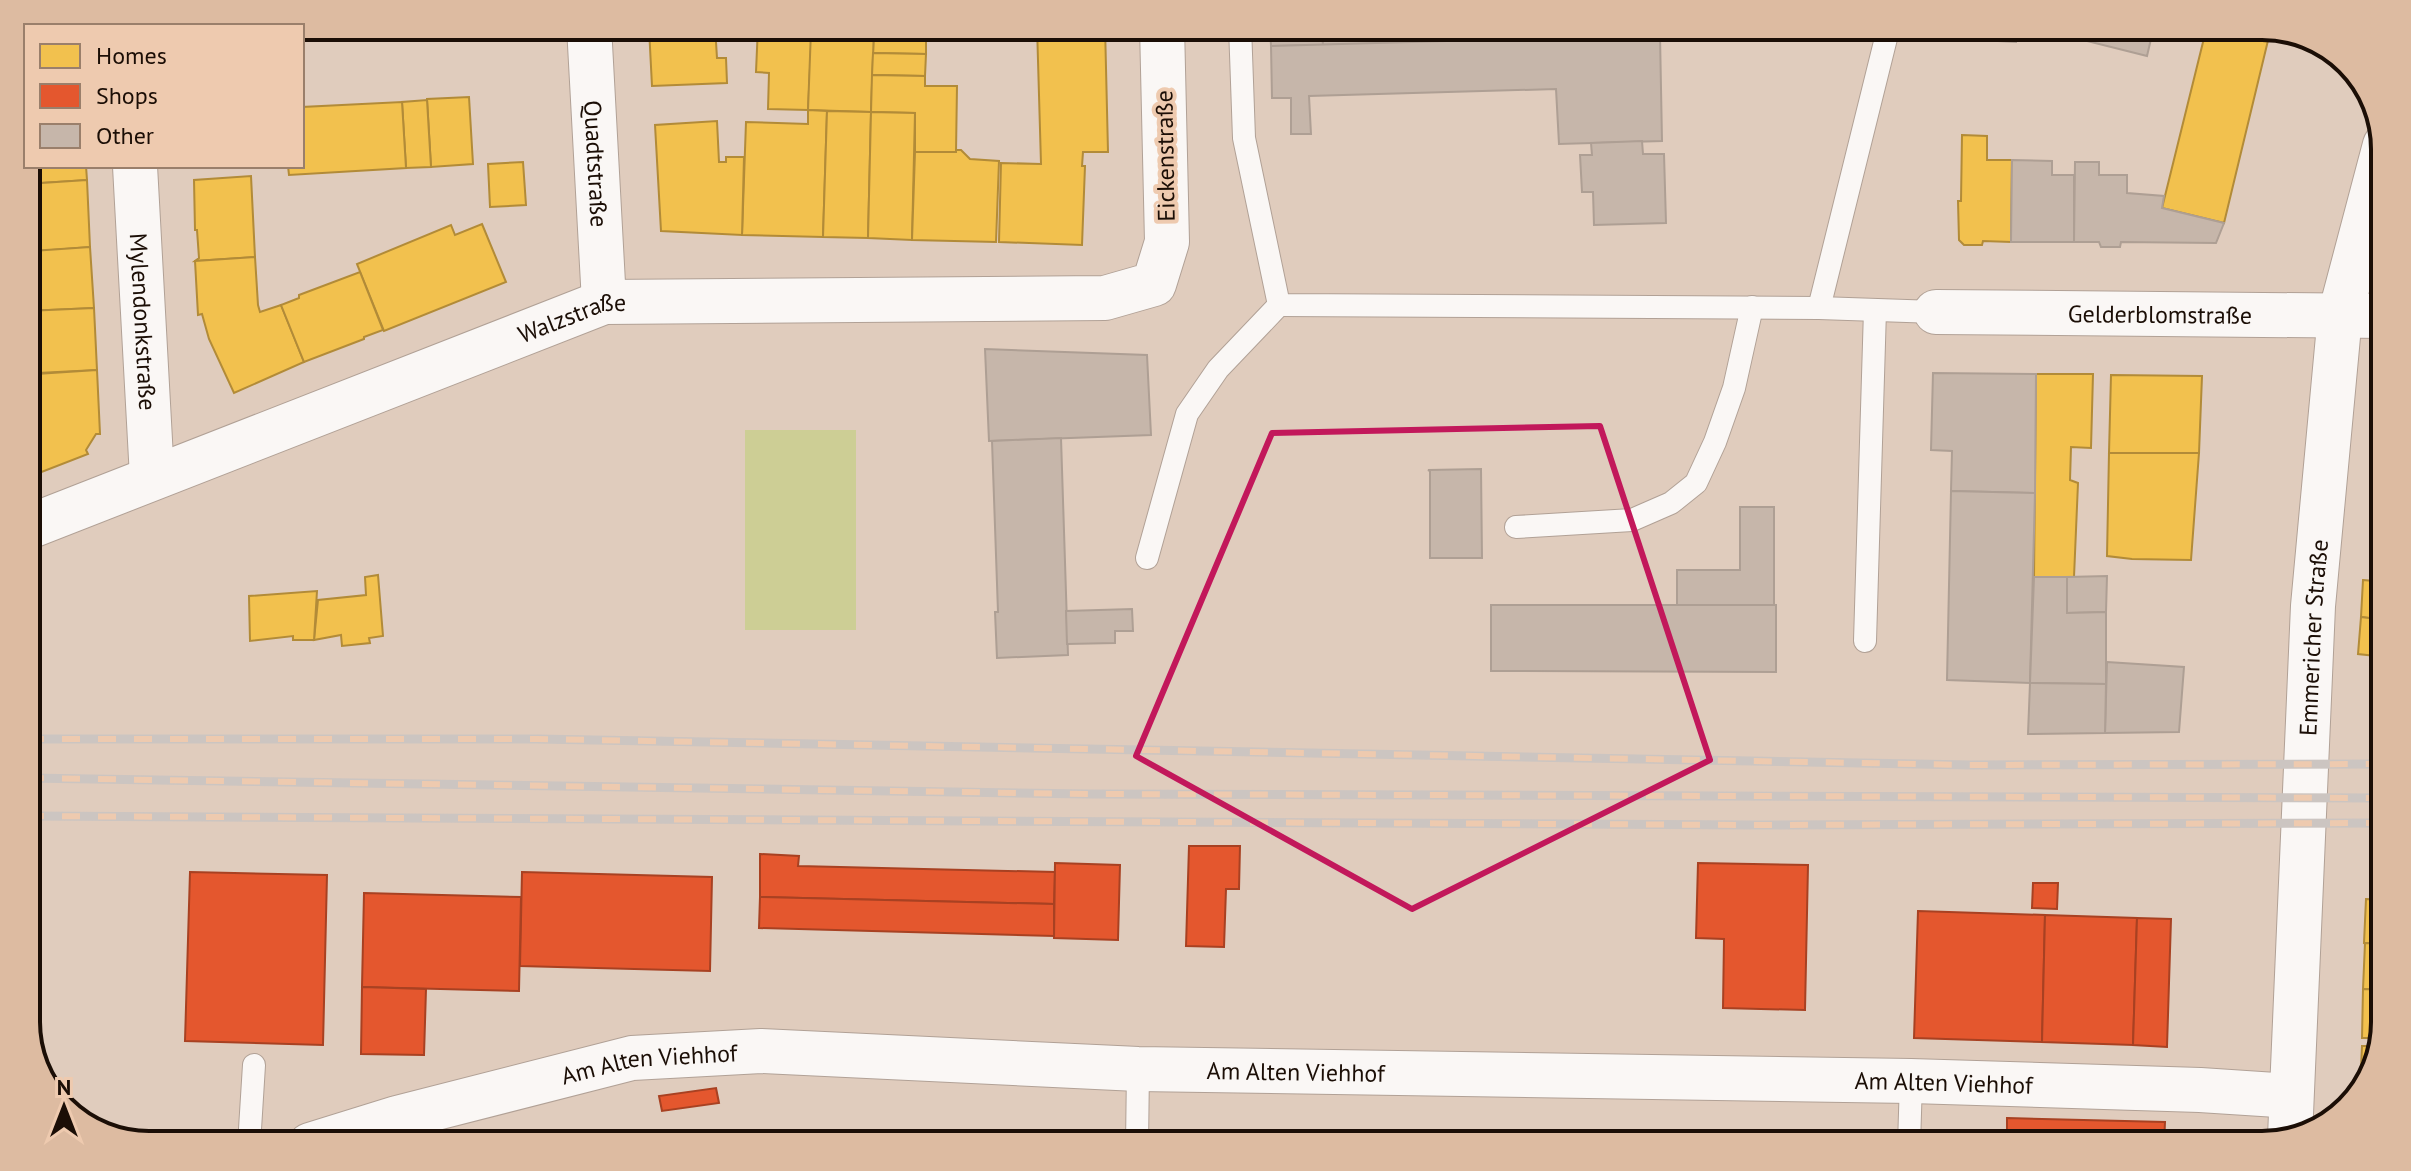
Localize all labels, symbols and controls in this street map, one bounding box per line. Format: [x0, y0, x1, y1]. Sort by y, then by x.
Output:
legend [24, 24, 304, 168]
text: Homes [96, 40, 167, 71]
text: Shops [96, 80, 158, 111]
street label: Eickenstraße [1148, 90, 1182, 222]
street label: Quadtstraße [578, 100, 615, 228]
text: Other [96, 120, 154, 151]
street label: Mylendonkstraße [123, 232, 164, 411]
street label: Walzstraße [513, 286, 626, 350]
street label: Gelderblomstraße [2068, 298, 2252, 330]
street label: Emmericher Straße [2292, 538, 2335, 736]
street label: Am Alten Viehhof [558, 1037, 739, 1091]
street label: Am Alten Viehhof [1207, 1055, 1386, 1088]
street label: Am Alten Viehhof [1854, 1065, 2034, 1100]
north arrow [24, 1067, 104, 1147]
text: N [57, 1073, 71, 1101]

